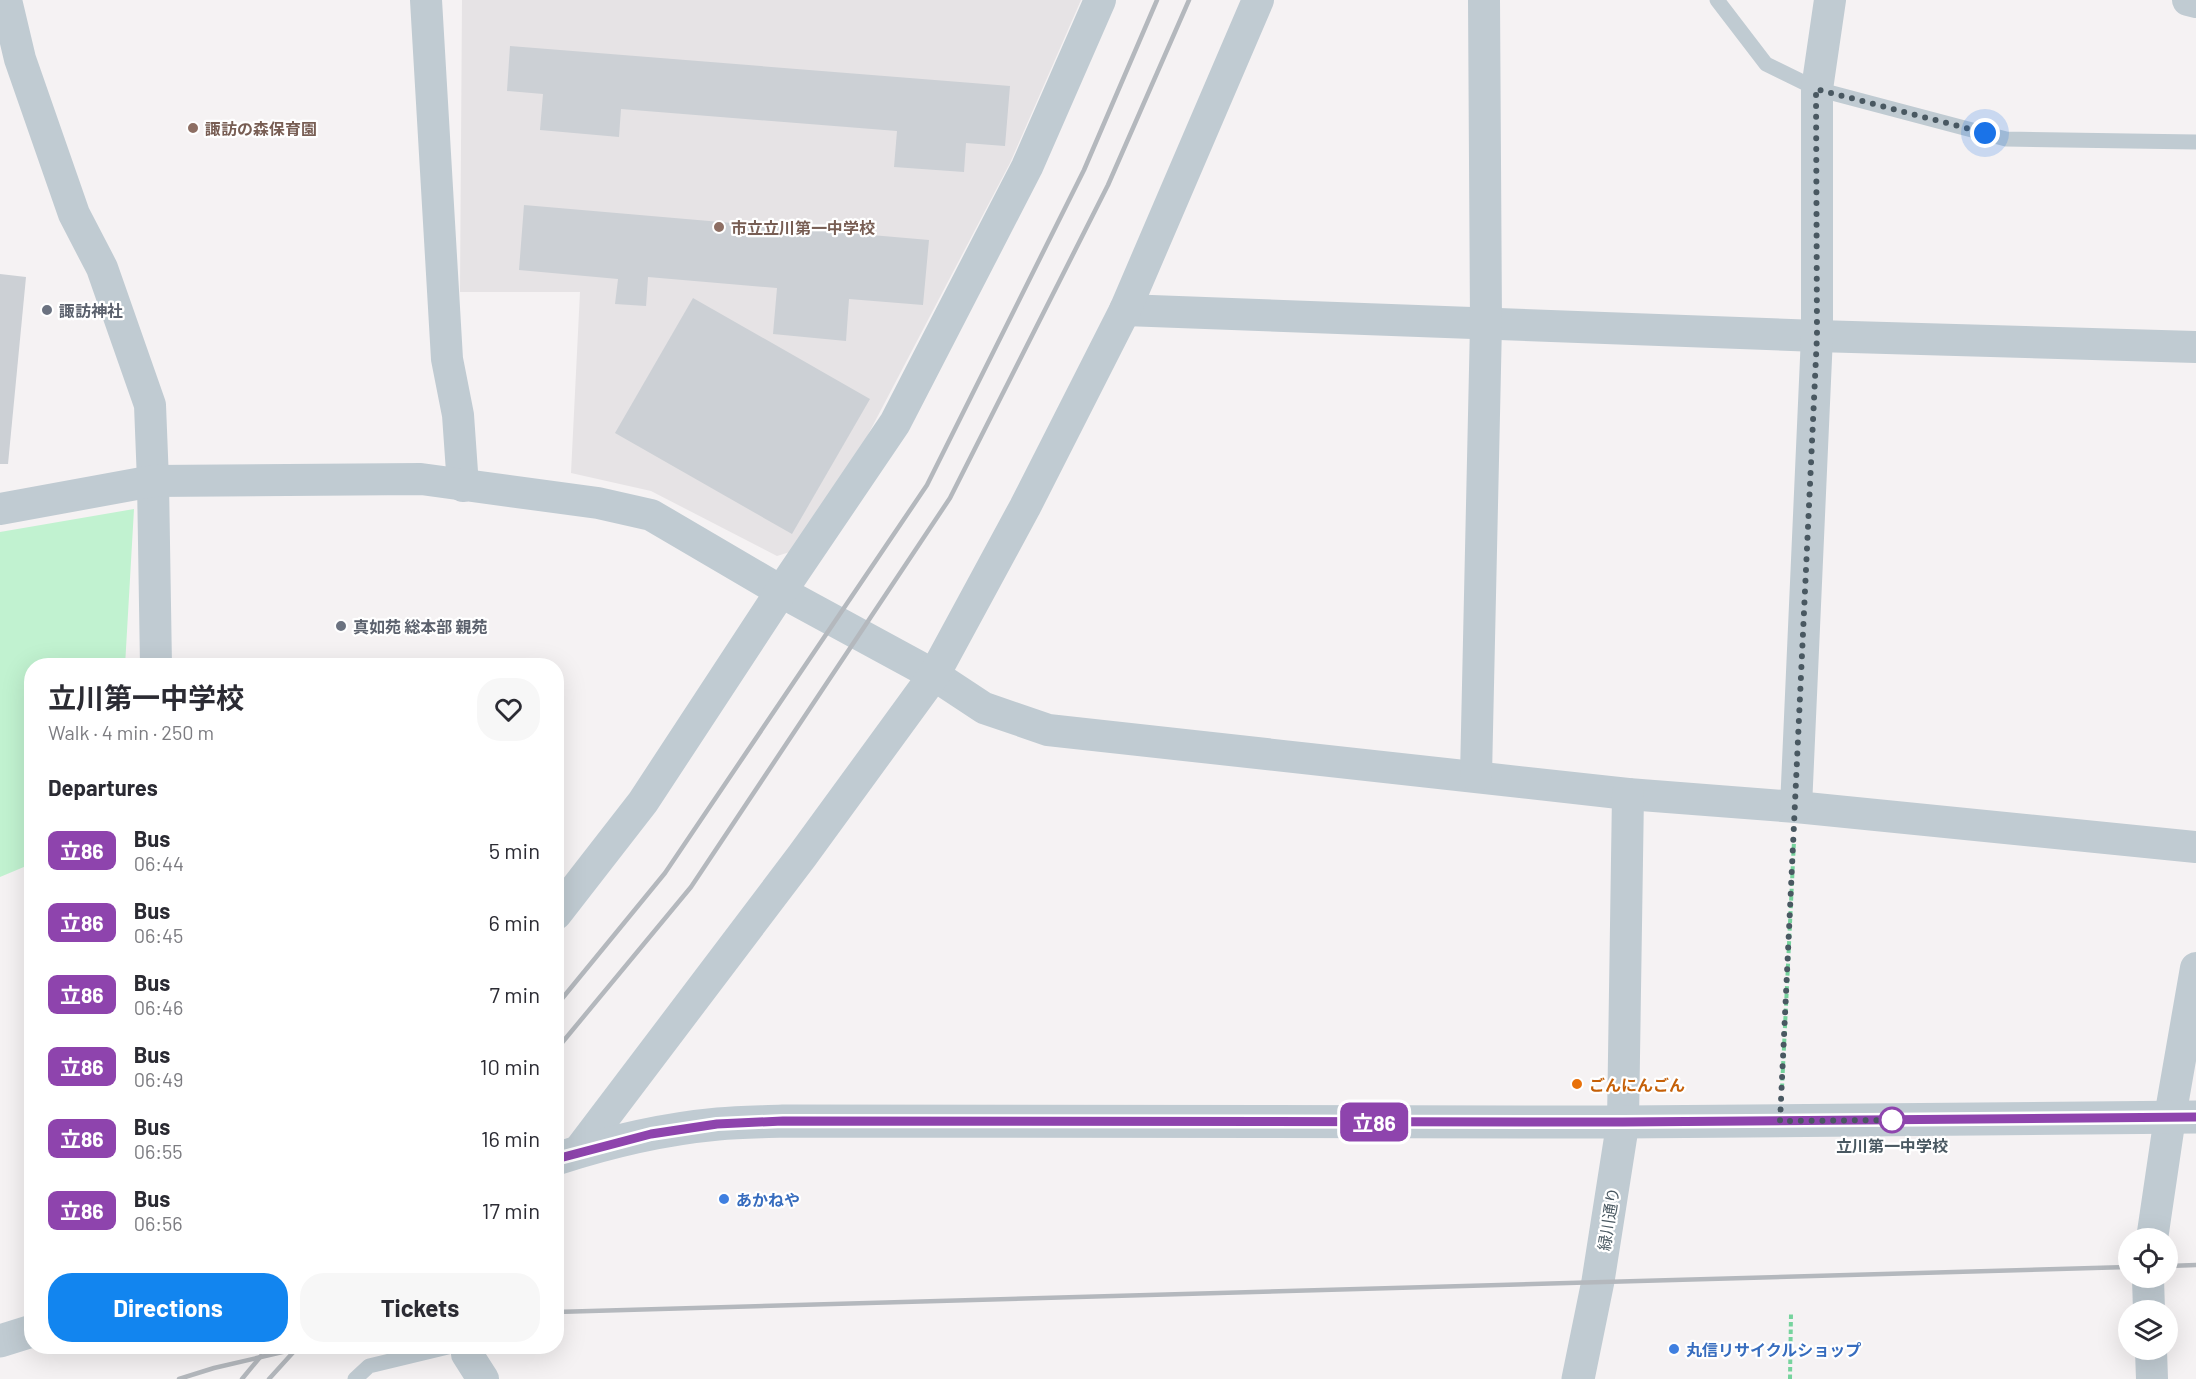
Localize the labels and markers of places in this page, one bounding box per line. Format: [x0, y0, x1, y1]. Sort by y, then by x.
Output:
place label: 諏訪の森保育園 [205, 119, 317, 138]
marker: 諏訪の森保育園 [186, 121, 200, 135]
place label: 市立立川第一中学校 [731, 218, 875, 237]
marker: 市立立川第一中学校 [712, 220, 726, 234]
place label: 諏訪神社 [59, 301, 123, 320]
marker: 諏訪神社 [40, 303, 54, 317]
place label: 真如苑 総本部 親苑 [353, 617, 487, 636]
marker: 真如苑 総本部 親苑 [334, 619, 348, 633]
place label: ごんにんごん [1589, 1075, 1685, 1094]
marker: ごんにんごん [1570, 1077, 1584, 1091]
marker: 立川第一中学校 [1879, 1107, 1905, 1133]
place label: 立川第一中学校 [1836, 1136, 1948, 1155]
place label: あかねや [736, 1190, 800, 1209]
marker: あかねや [717, 1192, 731, 1206]
place label: 丸信リサイクルショップ [1686, 1340, 1861, 1359]
marker: 丸信リサイクルショップ [1667, 1342, 1681, 1356]

